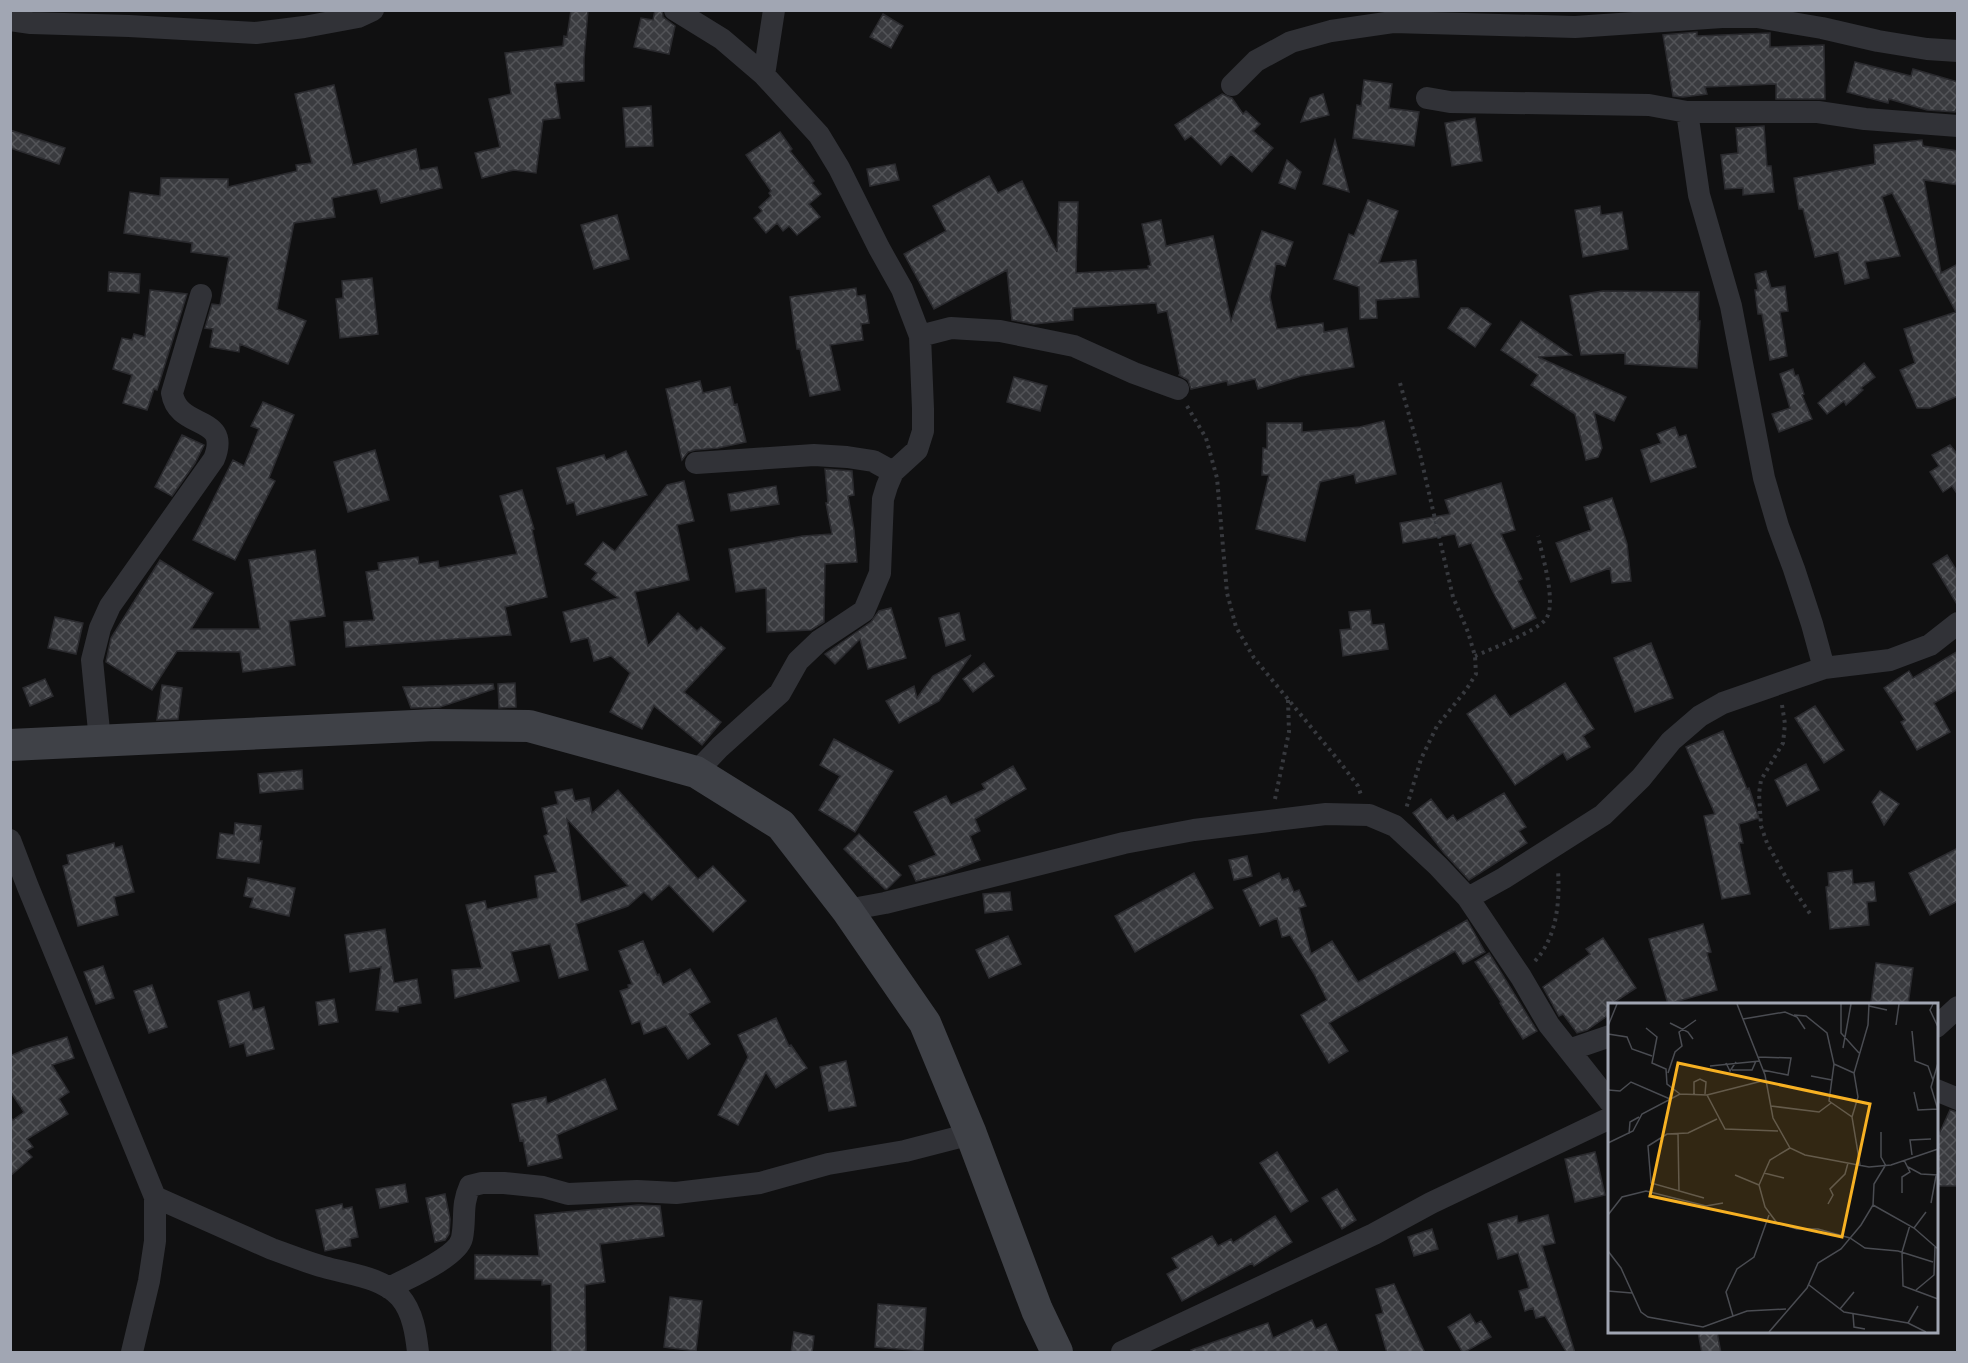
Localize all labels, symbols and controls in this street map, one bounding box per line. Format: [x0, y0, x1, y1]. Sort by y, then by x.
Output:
inset map [1608, 1003, 1938, 1333]

